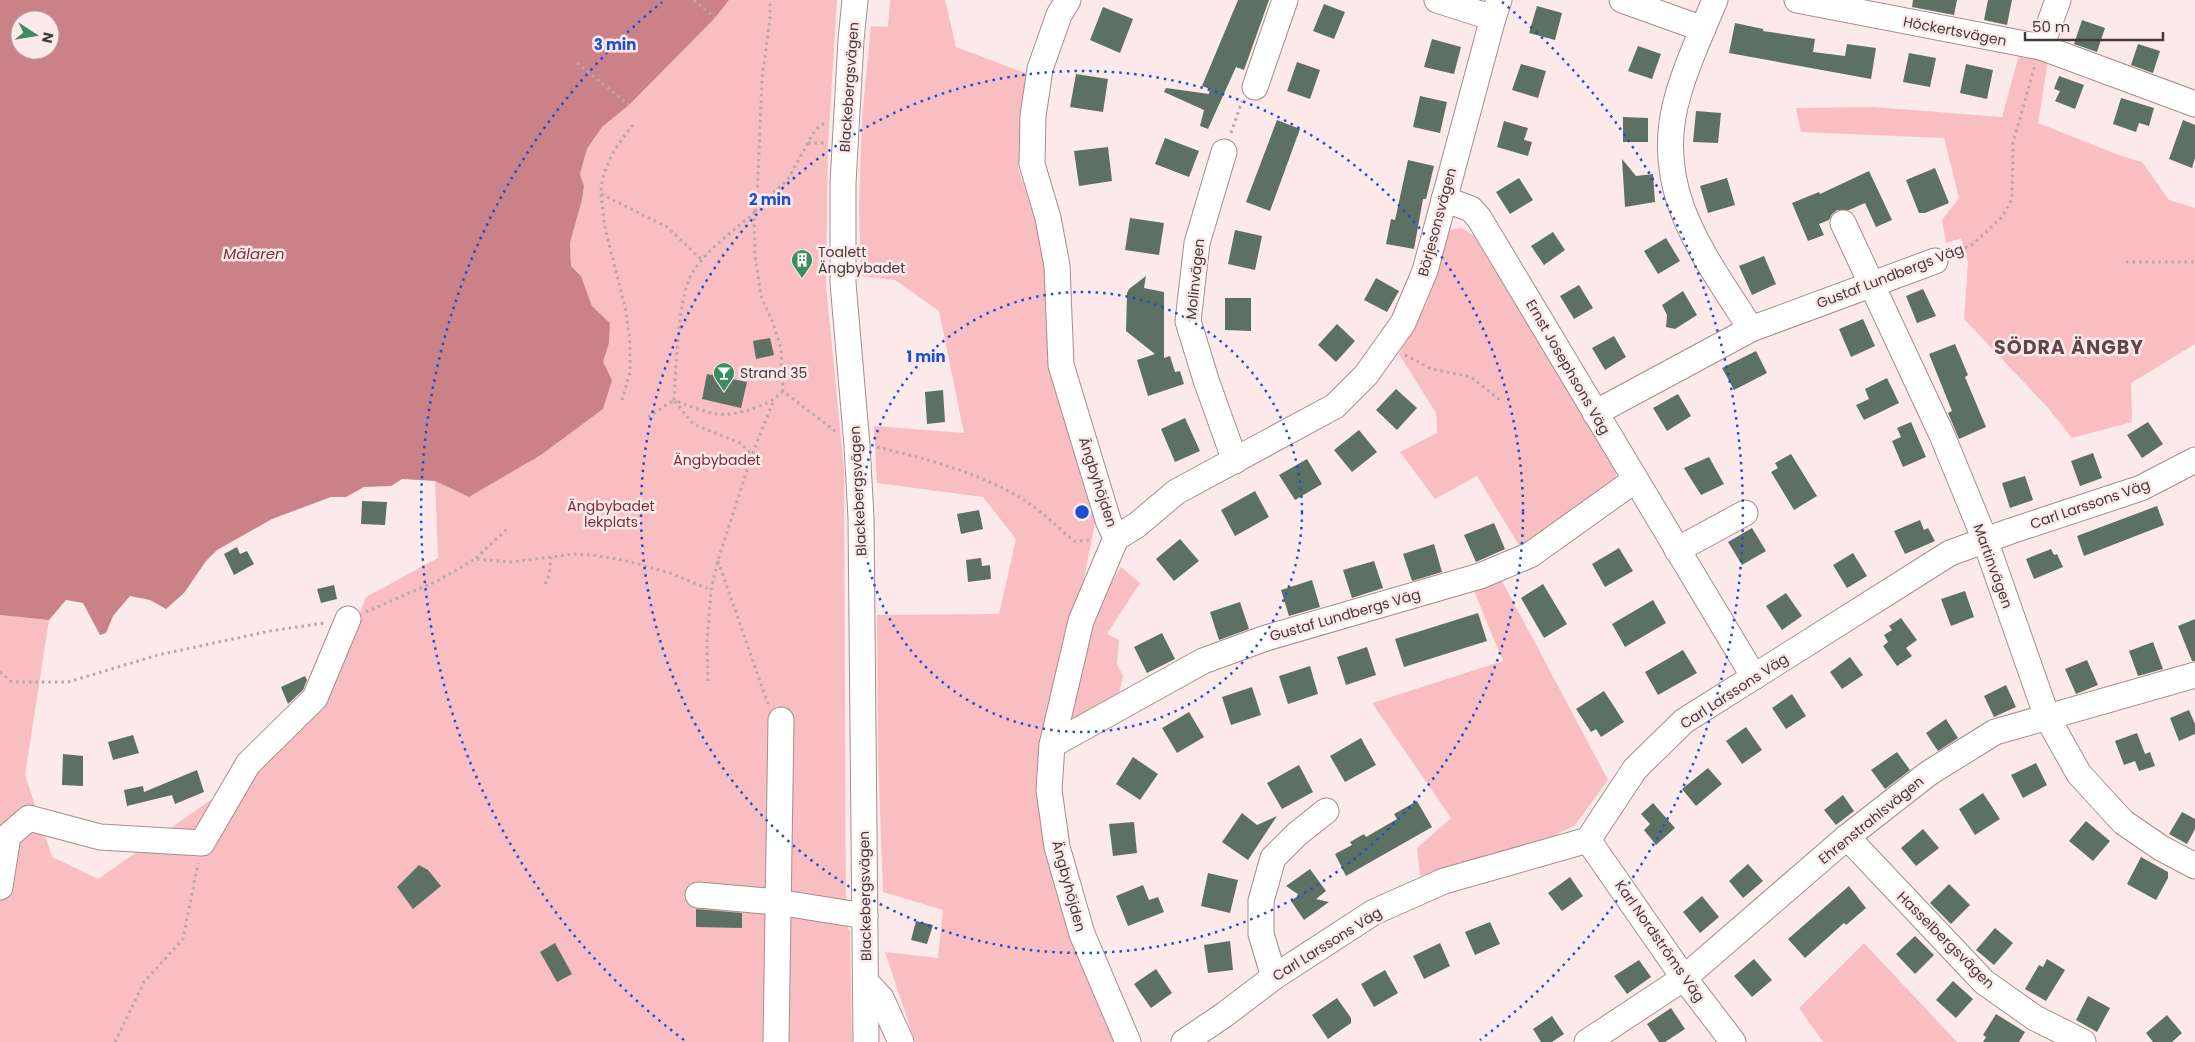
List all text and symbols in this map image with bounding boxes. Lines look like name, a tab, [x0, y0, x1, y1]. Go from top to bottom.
north arrow	[10, 10, 60, 60]
scale bar	[2025, 10, 2162, 42]
street label: Höckertsvägen	[1902, 11, 2008, 51]
text: 50 m	[2032, 16, 2070, 37]
street label: Blackebergsvägen	[834, 21, 864, 153]
text: N	[37, 30, 59, 45]
text: 3 min	[594, 34, 636, 55]
street label: Börjesonsvägen	[1413, 165, 1461, 279]
text: 2 min	[749, 189, 791, 210]
street label: Molinvägen	[1181, 238, 1209, 320]
street label: Gustaf Lundbergs Väg	[1814, 239, 1966, 313]
place label: Toalett Ängbybadet	[818, 242, 905, 278]
water label: Mälaren	[223, 243, 285, 264]
building icon: Toalett Ängbybadet	[790, 248, 814, 279]
street label: Ernst Josephsons Väg	[1521, 296, 1615, 438]
district label: SÖDRA ÄNGBY	[1994, 334, 2144, 361]
text: 1 min	[906, 346, 946, 367]
bar icon: Strand 35	[712, 361, 736, 392]
place label: Strand 35	[740, 363, 807, 383]
street label: Blackebergsvägen	[845, 425, 871, 557]
street label: Ängbyhöjden	[1074, 434, 1122, 530]
park label: Ängbybadet	[673, 450, 761, 470]
street label: Carl Larssons Väg	[2027, 474, 2153, 534]
park label: Ängbybadet lekplats	[567, 496, 655, 532]
centre of rings	[1073, 503, 1091, 521]
street label: Martinvägen	[1968, 521, 2018, 611]
street label: Gustaf Lundbergs Väg	[1267, 584, 1423, 646]
street label: Carl Larssons Väg	[1676, 648, 1792, 734]
street label: Ehrenstrahlsvägen	[1814, 771, 1928, 869]
street label: Blackebergsvägen	[854, 831, 876, 961]
street label: Ängbyhöjden	[1047, 838, 1091, 934]
street label: Karl Nordströms Väg	[1610, 876, 1710, 1006]
street label: Hasselbergsvägen	[1893, 887, 1999, 993]
street label: Carl Larssons Väg	[1269, 902, 1385, 986]

